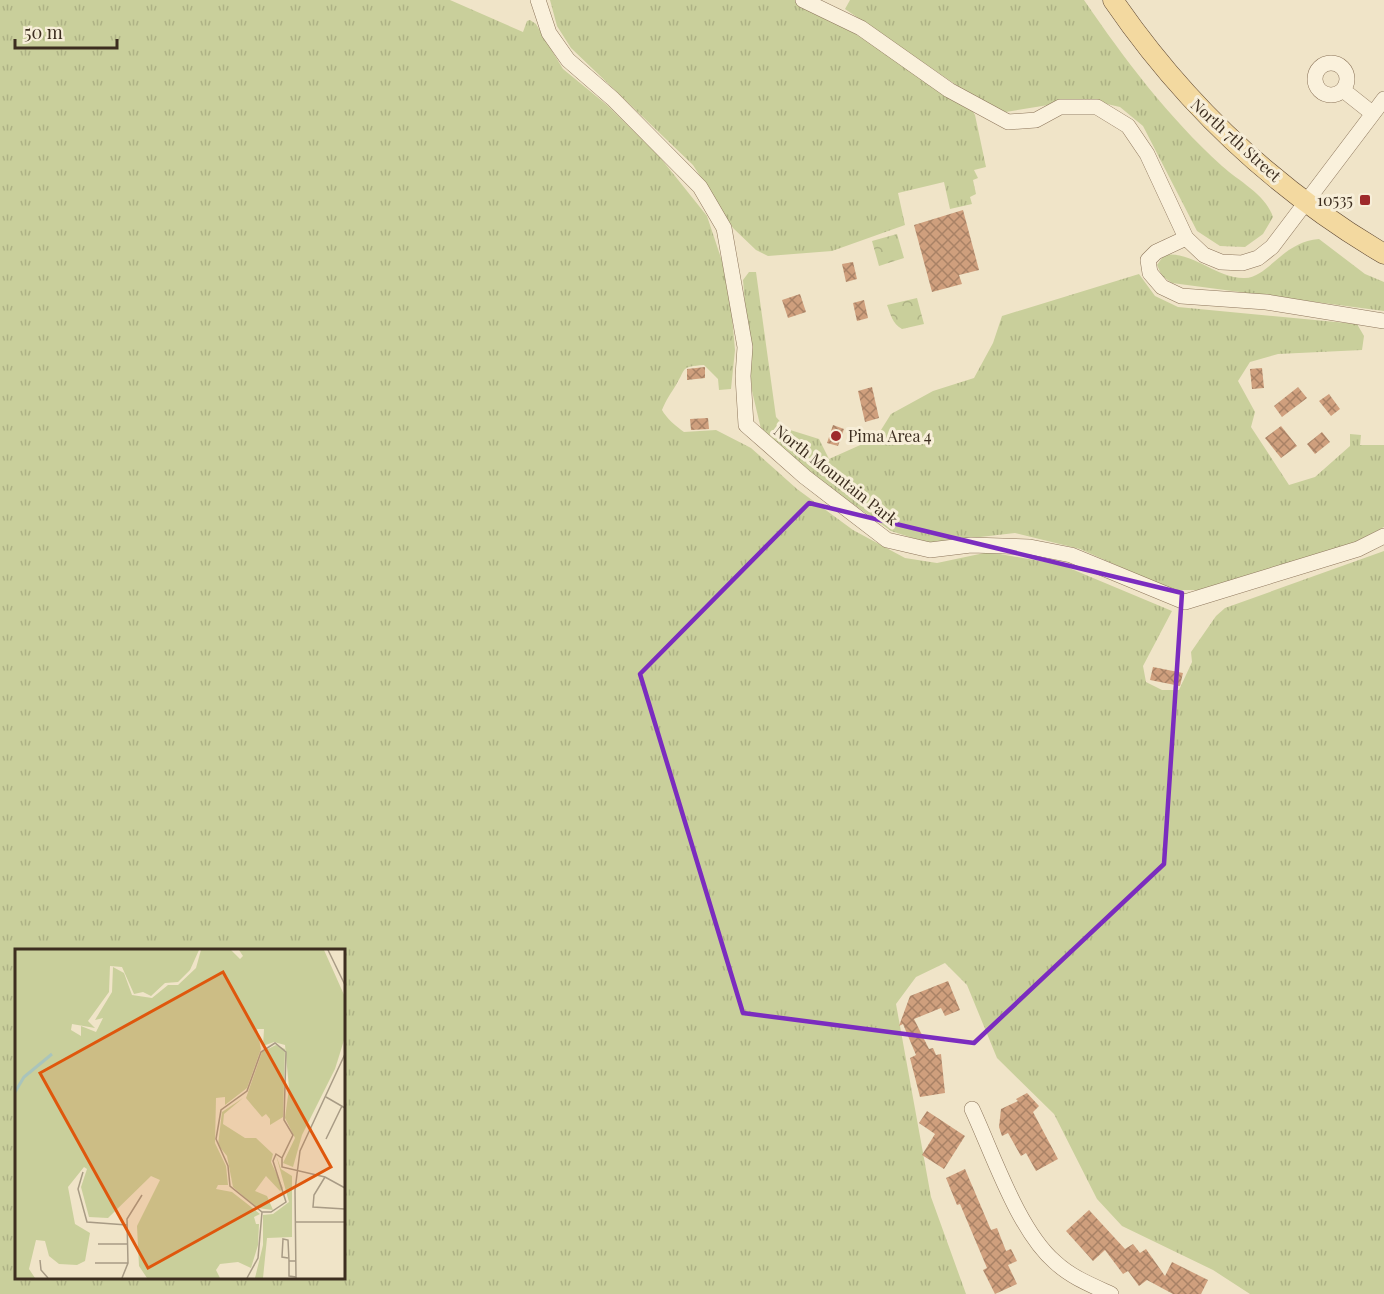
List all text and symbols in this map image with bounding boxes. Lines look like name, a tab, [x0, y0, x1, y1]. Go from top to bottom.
scale bar	[15, 12, 117, 50]
text: 50 m	[24, 20, 63, 44]
street label: North 7th Street	[1187, 94, 1286, 186]
place label: 10535	[1317, 189, 1353, 210]
marker: 10535	[1358, 193, 1372, 207]
street label: North Mountain Park	[770, 420, 903, 530]
place label: Pima Area 4	[848, 425, 932, 446]
marker: Pima Area 4	[829, 429, 843, 443]
inset map	[15, 949, 345, 1279]

